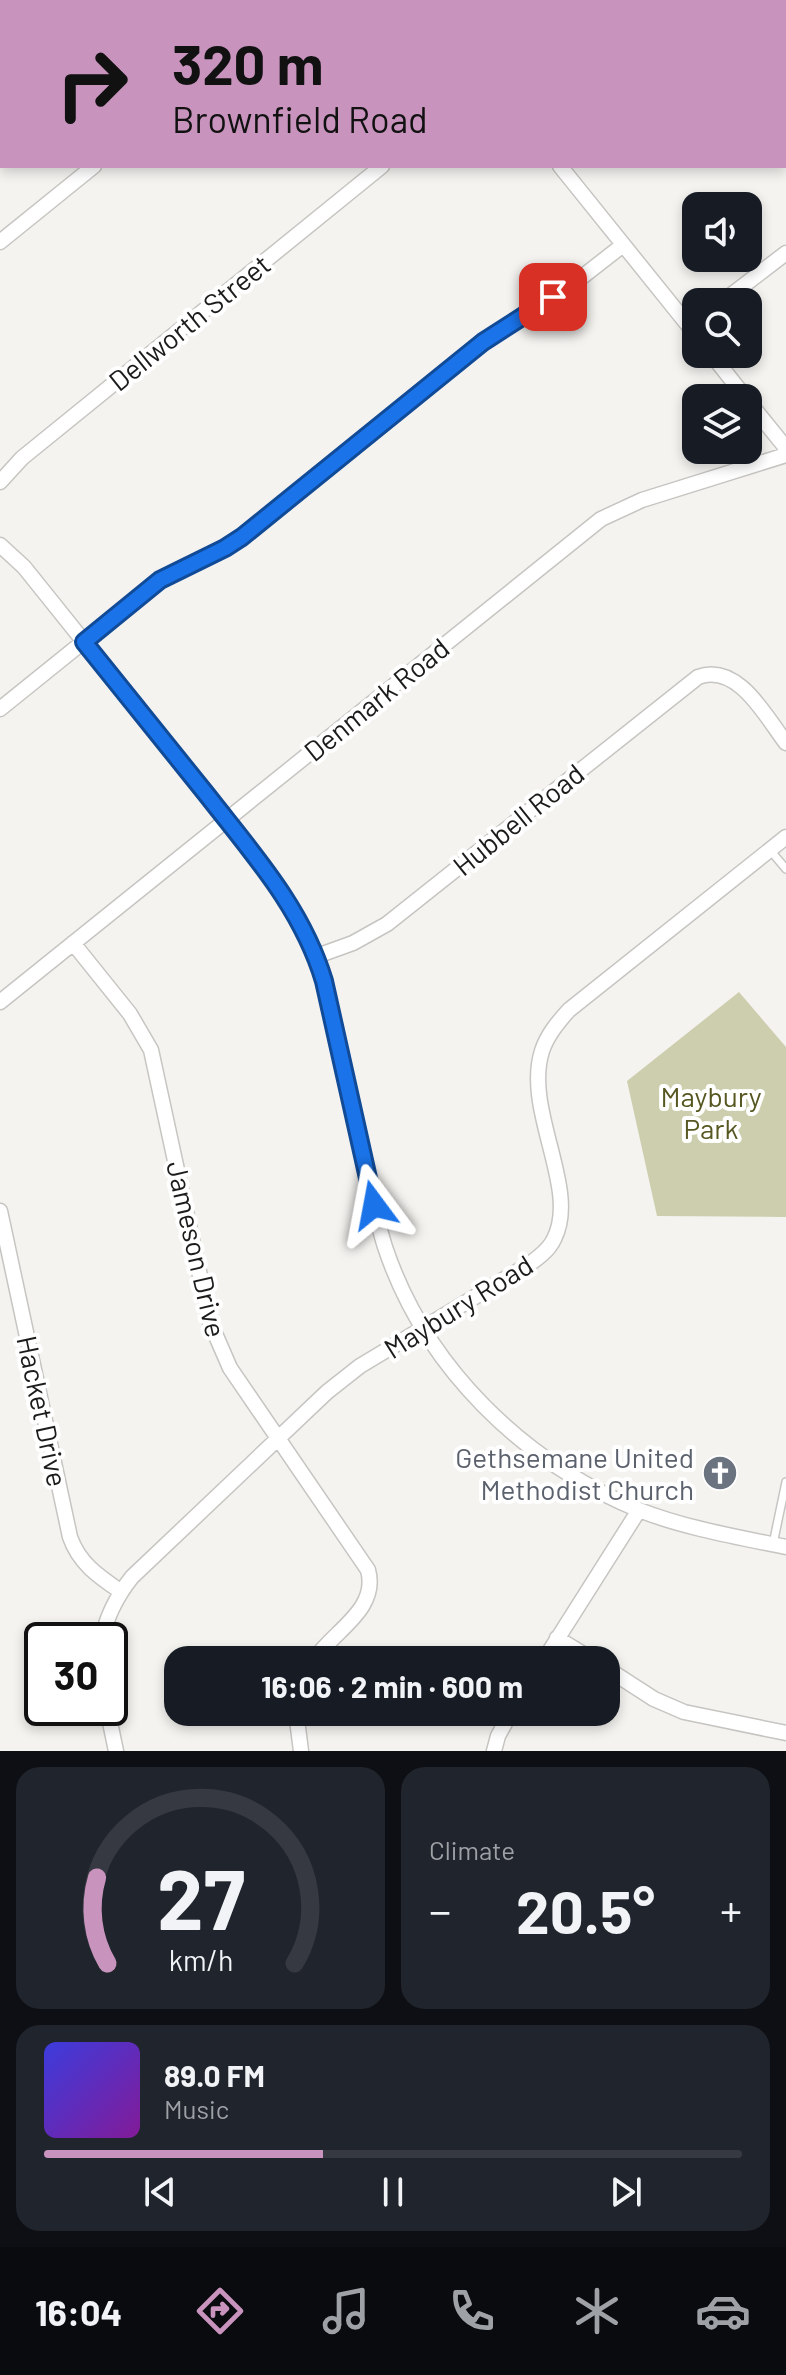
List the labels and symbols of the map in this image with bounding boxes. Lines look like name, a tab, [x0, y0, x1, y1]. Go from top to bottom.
street label: Dellworth Street	[101, 246, 277, 398]
pin	[519, 263, 587, 331]
street label: Denmark Road	[297, 630, 455, 768]
street label: Hubbell Road	[446, 756, 590, 882]
park label: Maybury Park	[660, 1079, 762, 1145]
street label: Jameson Drive	[160, 1158, 234, 1340]
position arrow	[332, 1163, 416, 1247]
street label: Maybury Road	[377, 1247, 539, 1365]
street label: Hacket Drive	[10, 1332, 76, 1490]
place label: Gethsemane United Methodist Church	[455, 1440, 694, 1506]
church icon: Gethsemane United Methodist Church	[701, 1454, 739, 1492]
speed limit sign: 30	[24, 1622, 128, 1726]

